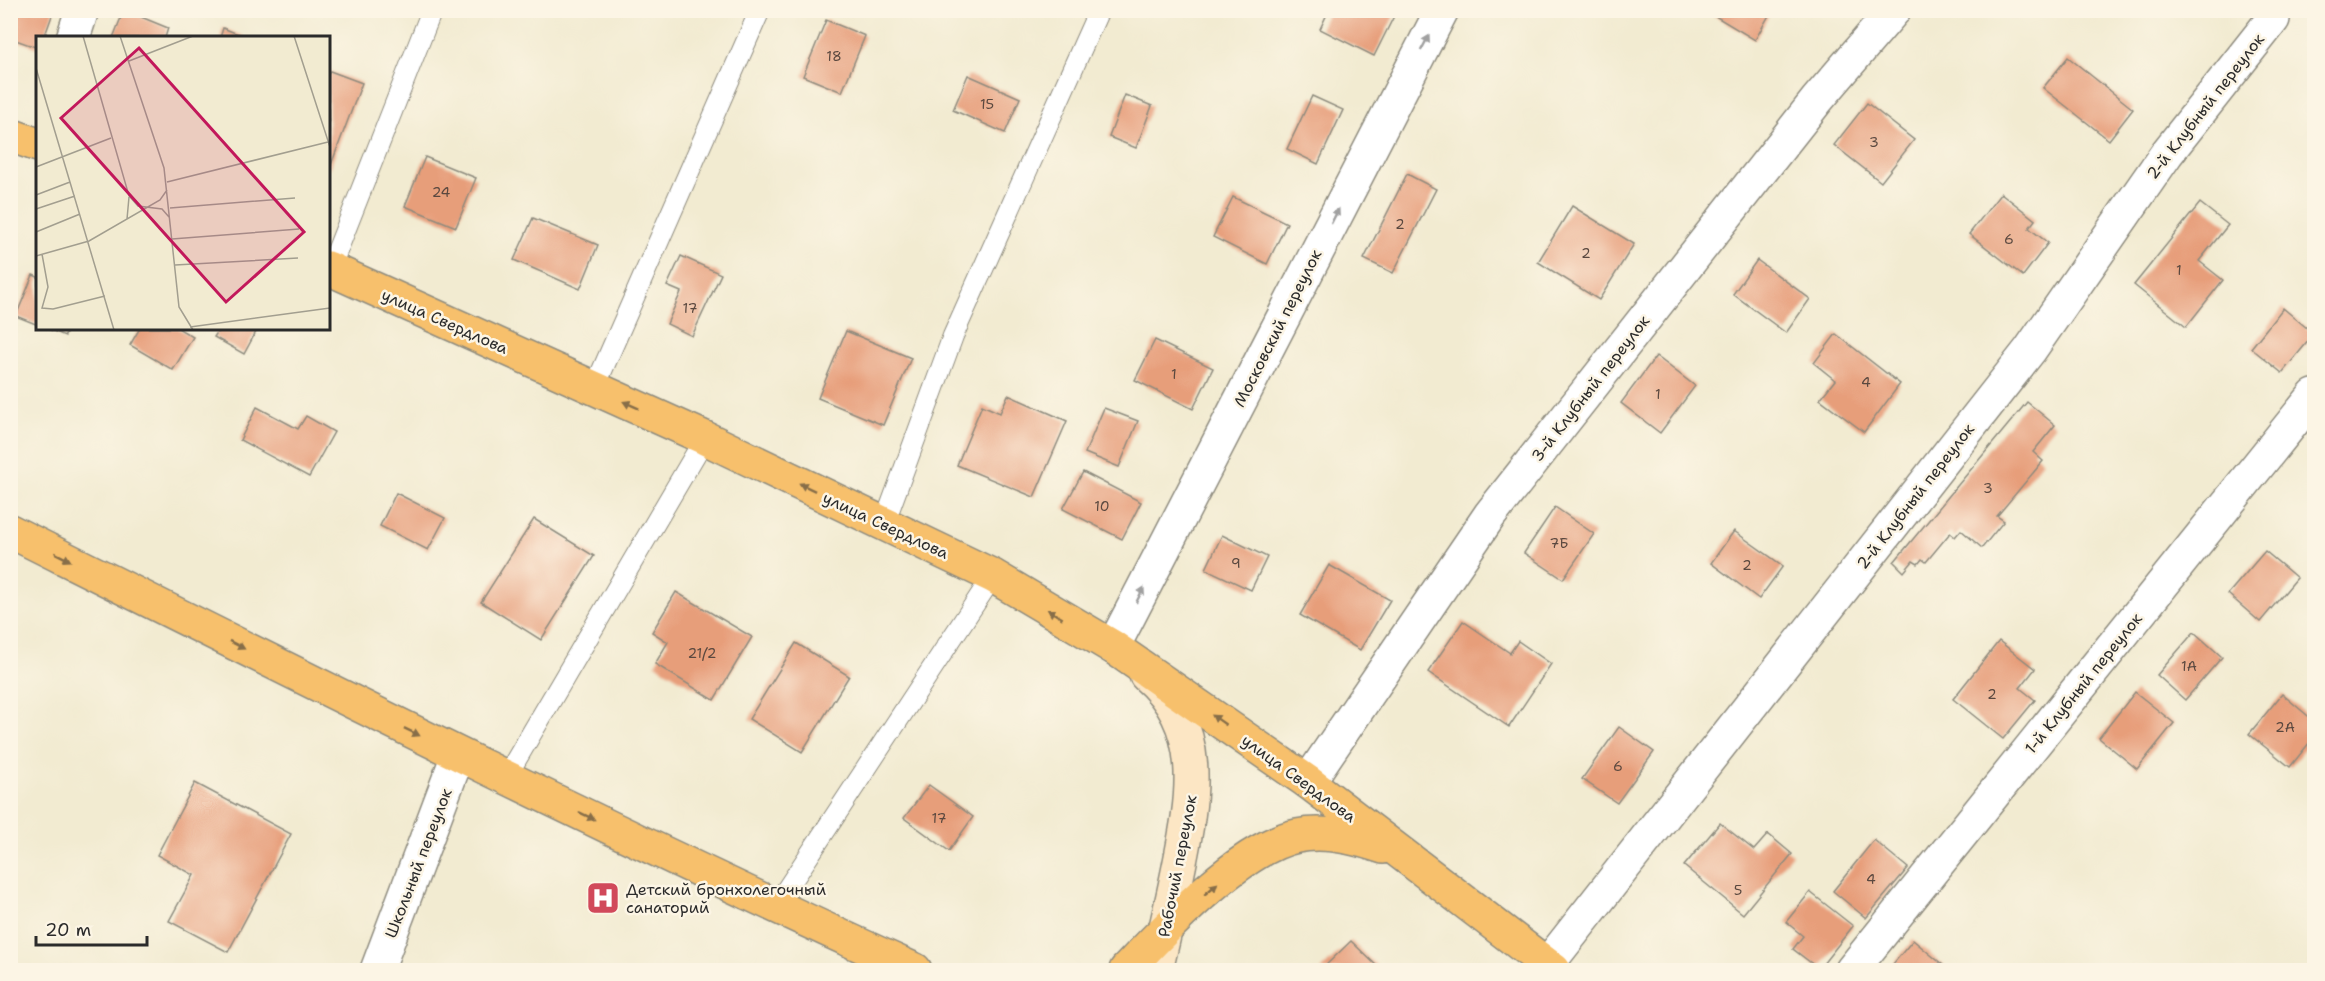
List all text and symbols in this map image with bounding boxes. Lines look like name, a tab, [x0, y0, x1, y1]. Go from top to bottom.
street label: 2-й Клубный переулок	[2142, 29, 2269, 183]
one-way arrow	[1420, 34, 1430, 51]
inset map	[36, 36, 330, 330]
house number: 18	[826, 47, 842, 65]
house number: 15	[980, 95, 994, 113]
house number: 3	[1869, 133, 1879, 151]
house number: 24	[432, 183, 451, 201]
one-way arrow	[1330, 208, 1340, 225]
house number: 2	[1395, 215, 1405, 233]
house number: 6	[2004, 230, 2014, 248]
house number: 2	[1581, 244, 1591, 262]
street label: Московский переулок	[1229, 246, 1326, 410]
house number: 1	[2176, 261, 2182, 279]
street label: улица Свердлова	[378, 284, 512, 359]
house number: 17	[683, 299, 697, 317]
street label: 3-й Клубный переулок	[1527, 310, 1654, 466]
house number: 1	[1171, 365, 1177, 383]
house number: 4	[1861, 373, 1871, 391]
house number: 1	[1655, 385, 1661, 403]
one-way arrow	[621, 400, 639, 410]
street label: 2-й Клубный переулок	[1852, 419, 1979, 573]
house number: 3	[1983, 479, 1993, 497]
one-way arrow	[799, 483, 816, 492]
street label: улица Свердлова	[819, 487, 952, 564]
house number: 10	[1094, 497, 1110, 515]
house number: 7Б	[1549, 534, 1569, 552]
one-way arrow	[54, 553, 71, 562]
house number: 9	[1231, 554, 1241, 572]
house number: 2	[1742, 556, 1752, 574]
one-way arrow	[1135, 586, 1144, 603]
street label: 1-й Клубный переулок	[2020, 608, 2147, 758]
one-way arrow	[1047, 609, 1064, 619]
one-way arrow	[229, 640, 246, 649]
house number: 21/2	[687, 644, 717, 662]
house number: 1А	[2181, 657, 2197, 675]
house number: 2	[1987, 685, 1997, 703]
one-way arrow	[1211, 714, 1227, 726]
house number: 2А	[2275, 718, 2295, 736]
one-way arrow	[403, 727, 420, 737]
street label: улица Свердлова	[1237, 730, 1360, 827]
house number: 6	[1613, 757, 1623, 775]
street label: Школьный переулок	[380, 785, 457, 941]
street label: Рабочий переулок	[1153, 793, 1202, 939]
house number: 17	[932, 809, 946, 827]
one-way arrow	[579, 812, 596, 821]
house number: 4	[1866, 870, 1876, 888]
place label: Детский бронхолегочный санаторий	[626, 879, 826, 918]
hospital icon: Детский бронхолегочный санаторий	[585, 880, 621, 916]
house number: 5	[1734, 881, 1742, 899]
one-way arrow	[1203, 882, 1219, 895]
scale bar	[36, 909, 147, 947]
text: 20 m	[45, 918, 91, 942]

